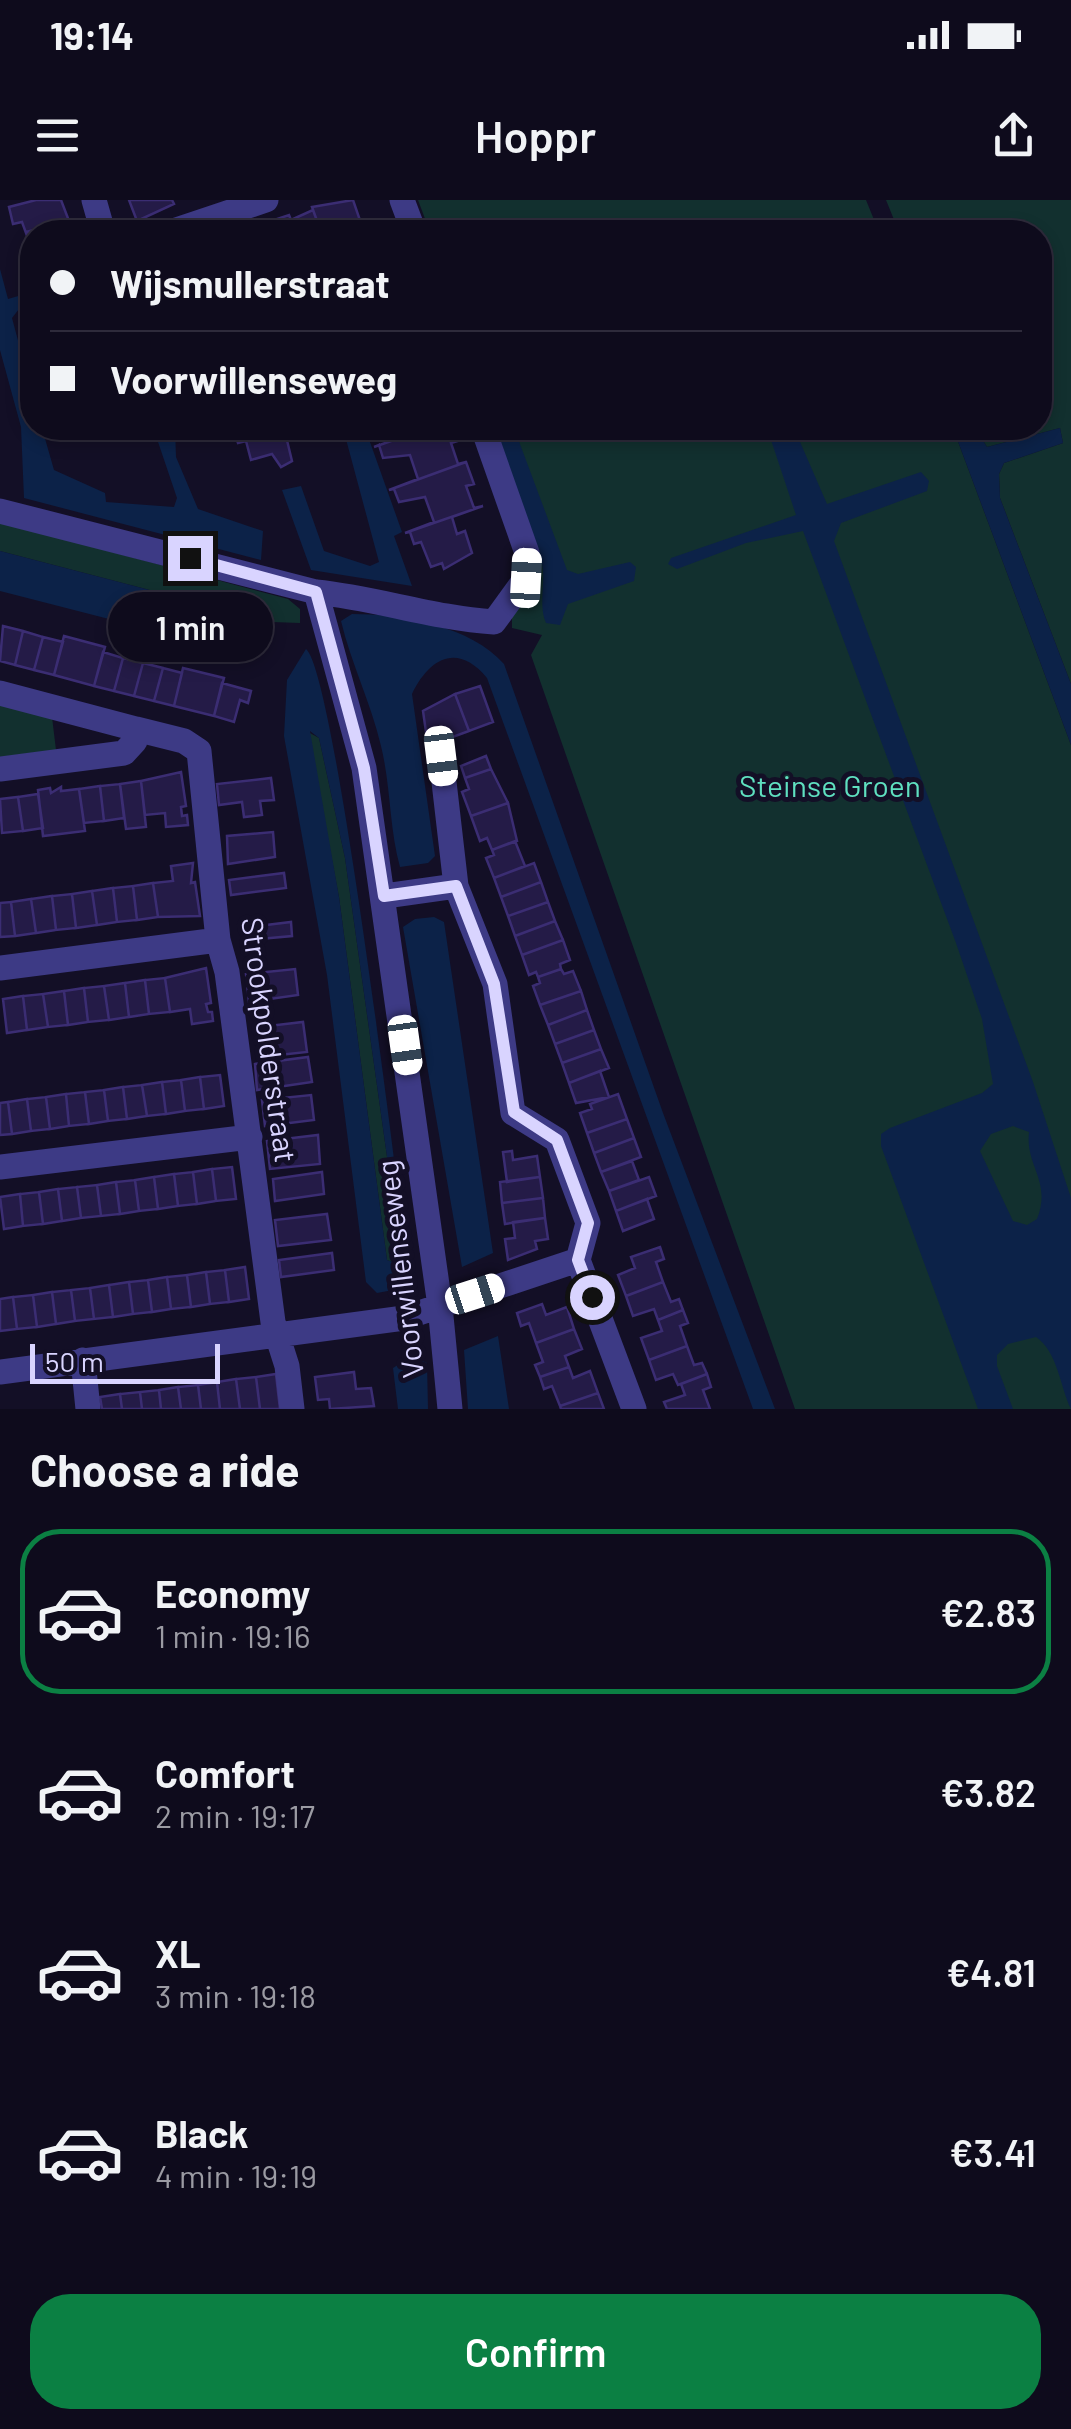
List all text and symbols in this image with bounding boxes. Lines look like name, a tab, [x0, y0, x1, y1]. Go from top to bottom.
text: 19:14	[50, 12, 134, 58]
icon: menu	[30, 108, 85, 163]
text: Hoppr	[475, 108, 596, 162]
icon: share	[986, 108, 1041, 163]
text: Wijsmullerstraat	[110, 260, 390, 306]
text: Voorwillenseweg	[110, 356, 397, 402]
route end	[168, 536, 213, 581]
car	[509, 547, 543, 609]
callout: 1 min	[108, 593, 272, 663]
text: 1 min	[156, 608, 225, 646]
car	[422, 724, 460, 788]
park label: Steinse Groen	[739, 767, 921, 803]
street label: Strookpolderstraat	[235, 915, 305, 1165]
car	[386, 1013, 424, 1077]
street label: Voorwillenseweg	[368, 1158, 430, 1380]
car	[442, 1270, 508, 1318]
route start	[570, 1275, 615, 1320]
scale bar	[30, 1339, 220, 1384]
text: 50 m	[45, 1344, 104, 1378]
text: Choose a ride	[30, 1442, 300, 1496]
icon: car	[35, 1567, 125, 1657]
text: Economy	[155, 1570, 310, 1616]
text: €2.83	[940, 1589, 1036, 1635]
text: 1 min · 19:16	[155, 1616, 310, 1654]
icon: car	[35, 1747, 125, 1837]
text: Comfort	[155, 1750, 295, 1796]
text: €3.82	[940, 1769, 1036, 1815]
text: 2 min · 19:17	[155, 1796, 315, 1834]
icon: car	[35, 1927, 125, 2017]
text: XL	[155, 1930, 201, 1976]
text: €4.81	[946, 1949, 1036, 1995]
text: 3 min · 19:18	[155, 1976, 316, 2014]
icon: car	[35, 2107, 125, 2197]
text: Black	[155, 2110, 249, 2156]
text: €3.41	[949, 2129, 1036, 2175]
text: 4 min · 19:19	[155, 2156, 317, 2194]
button: Confirm	[30, 2294, 1041, 2409]

